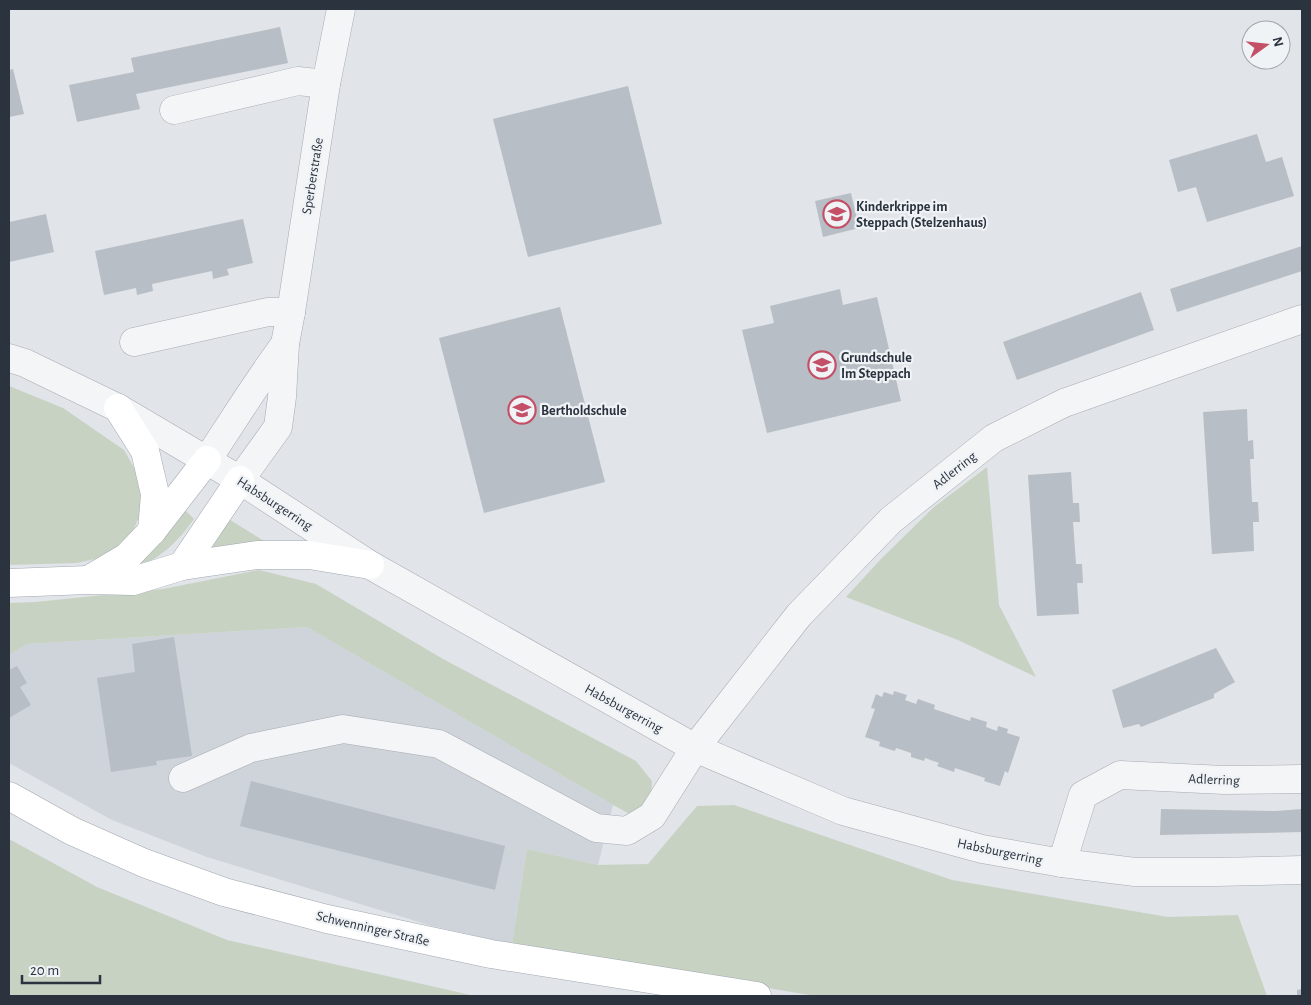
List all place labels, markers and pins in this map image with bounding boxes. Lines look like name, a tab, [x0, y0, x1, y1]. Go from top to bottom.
school or university icon: Kinderkrippe im Steppach (Stelzenhaus)	[822, 199, 852, 229]
place label: Kinderkrippe im Steppach (Stelzenhaus)	[856, 200, 987, 230]
school or university icon: Grundschule Im Steppach	[807, 350, 837, 380]
place label: Grundschule Im Steppach	[841, 351, 912, 381]
school or university icon: Bertholdschule	[507, 395, 537, 425]
place label: Bertholdschule	[541, 404, 627, 418]

